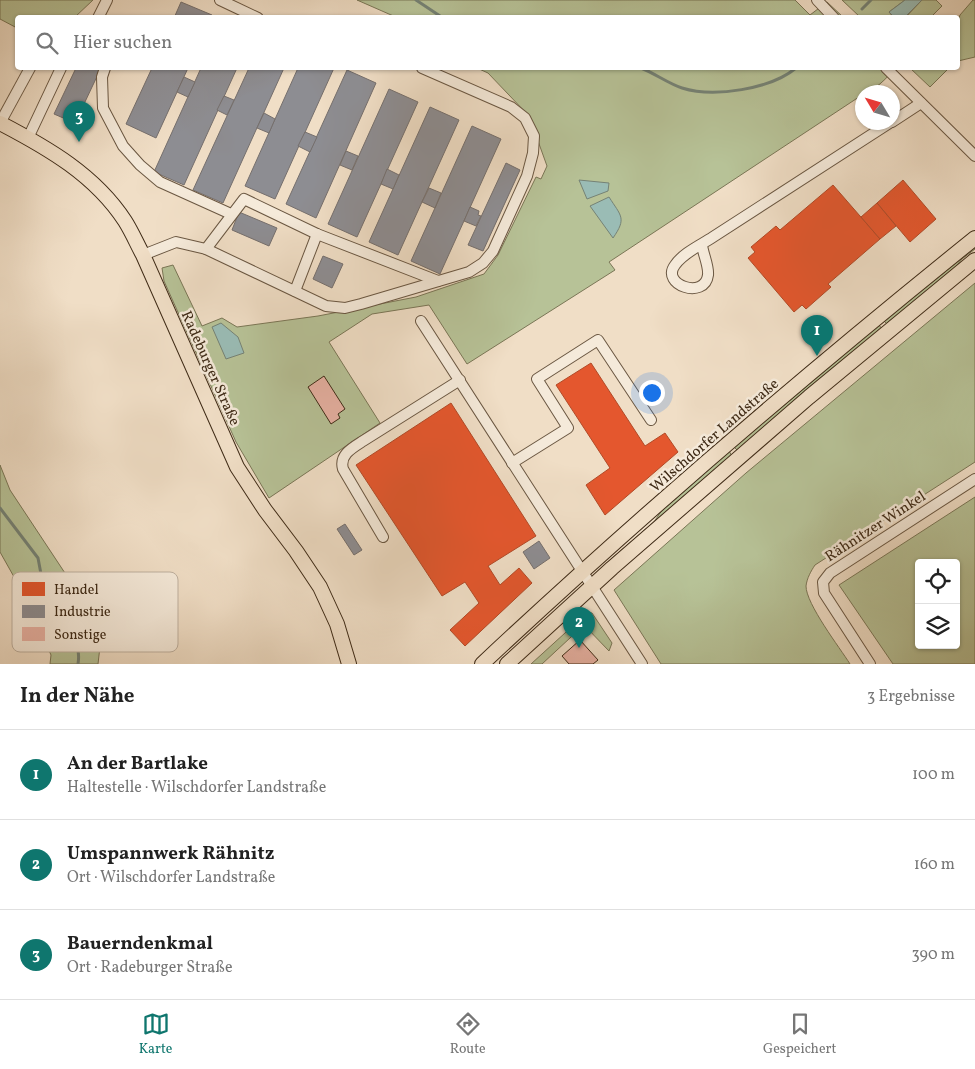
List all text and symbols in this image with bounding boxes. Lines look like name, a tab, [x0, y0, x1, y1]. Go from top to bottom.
search box	[15, 15, 960, 70]
icon: search	[33, 29, 61, 57]
text: Hier suchen	[73, 30, 172, 56]
north arrow	[855, 85, 900, 130]
pin: 3	[63, 101, 95, 142]
street label: Radeburger Straße	[175, 308, 244, 429]
pin: 1	[801, 315, 833, 356]
street label: Wilschdorfer Landstraße	[646, 374, 784, 498]
your location	[639, 380, 665, 406]
street label: Rähnitzer Winkel	[821, 487, 930, 568]
map controls	[915, 559, 960, 649]
button: locate	[915, 559, 960, 604]
legend	[12, 572, 178, 652]
text: Handel	[54, 581, 99, 600]
text: Industrie	[54, 603, 111, 622]
button: layers	[915, 604, 960, 649]
pin: 2	[563, 607, 595, 648]
text: Sonstige	[54, 626, 107, 645]
text: In der Nähe	[20, 682, 135, 711]
text: 3 Ergebnisse	[867, 686, 955, 708]
text: An der Bartlake	[67, 751, 208, 777]
text: 1	[33, 764, 39, 786]
text: 100 m	[912, 764, 955, 786]
text: Haltestelle · Wilschdorfer Landstraße	[67, 777, 326, 799]
text: Umspannwerk Rähnitz	[67, 841, 274, 867]
text: 2	[32, 854, 40, 876]
text: 160 m	[914, 854, 955, 876]
text: Ort · Wilschdorfer Landstraße	[67, 867, 275, 889]
text: Bauerndenkmal	[67, 931, 213, 957]
text: 3	[32, 944, 40, 966]
text: 390 m	[912, 944, 955, 966]
text: Ort · Radeburger Straße	[67, 957, 233, 979]
tab: Karte	[139, 1010, 172, 1059]
tab: Route	[450, 1010, 486, 1059]
tab: Gespeichert	[763, 1010, 836, 1059]

